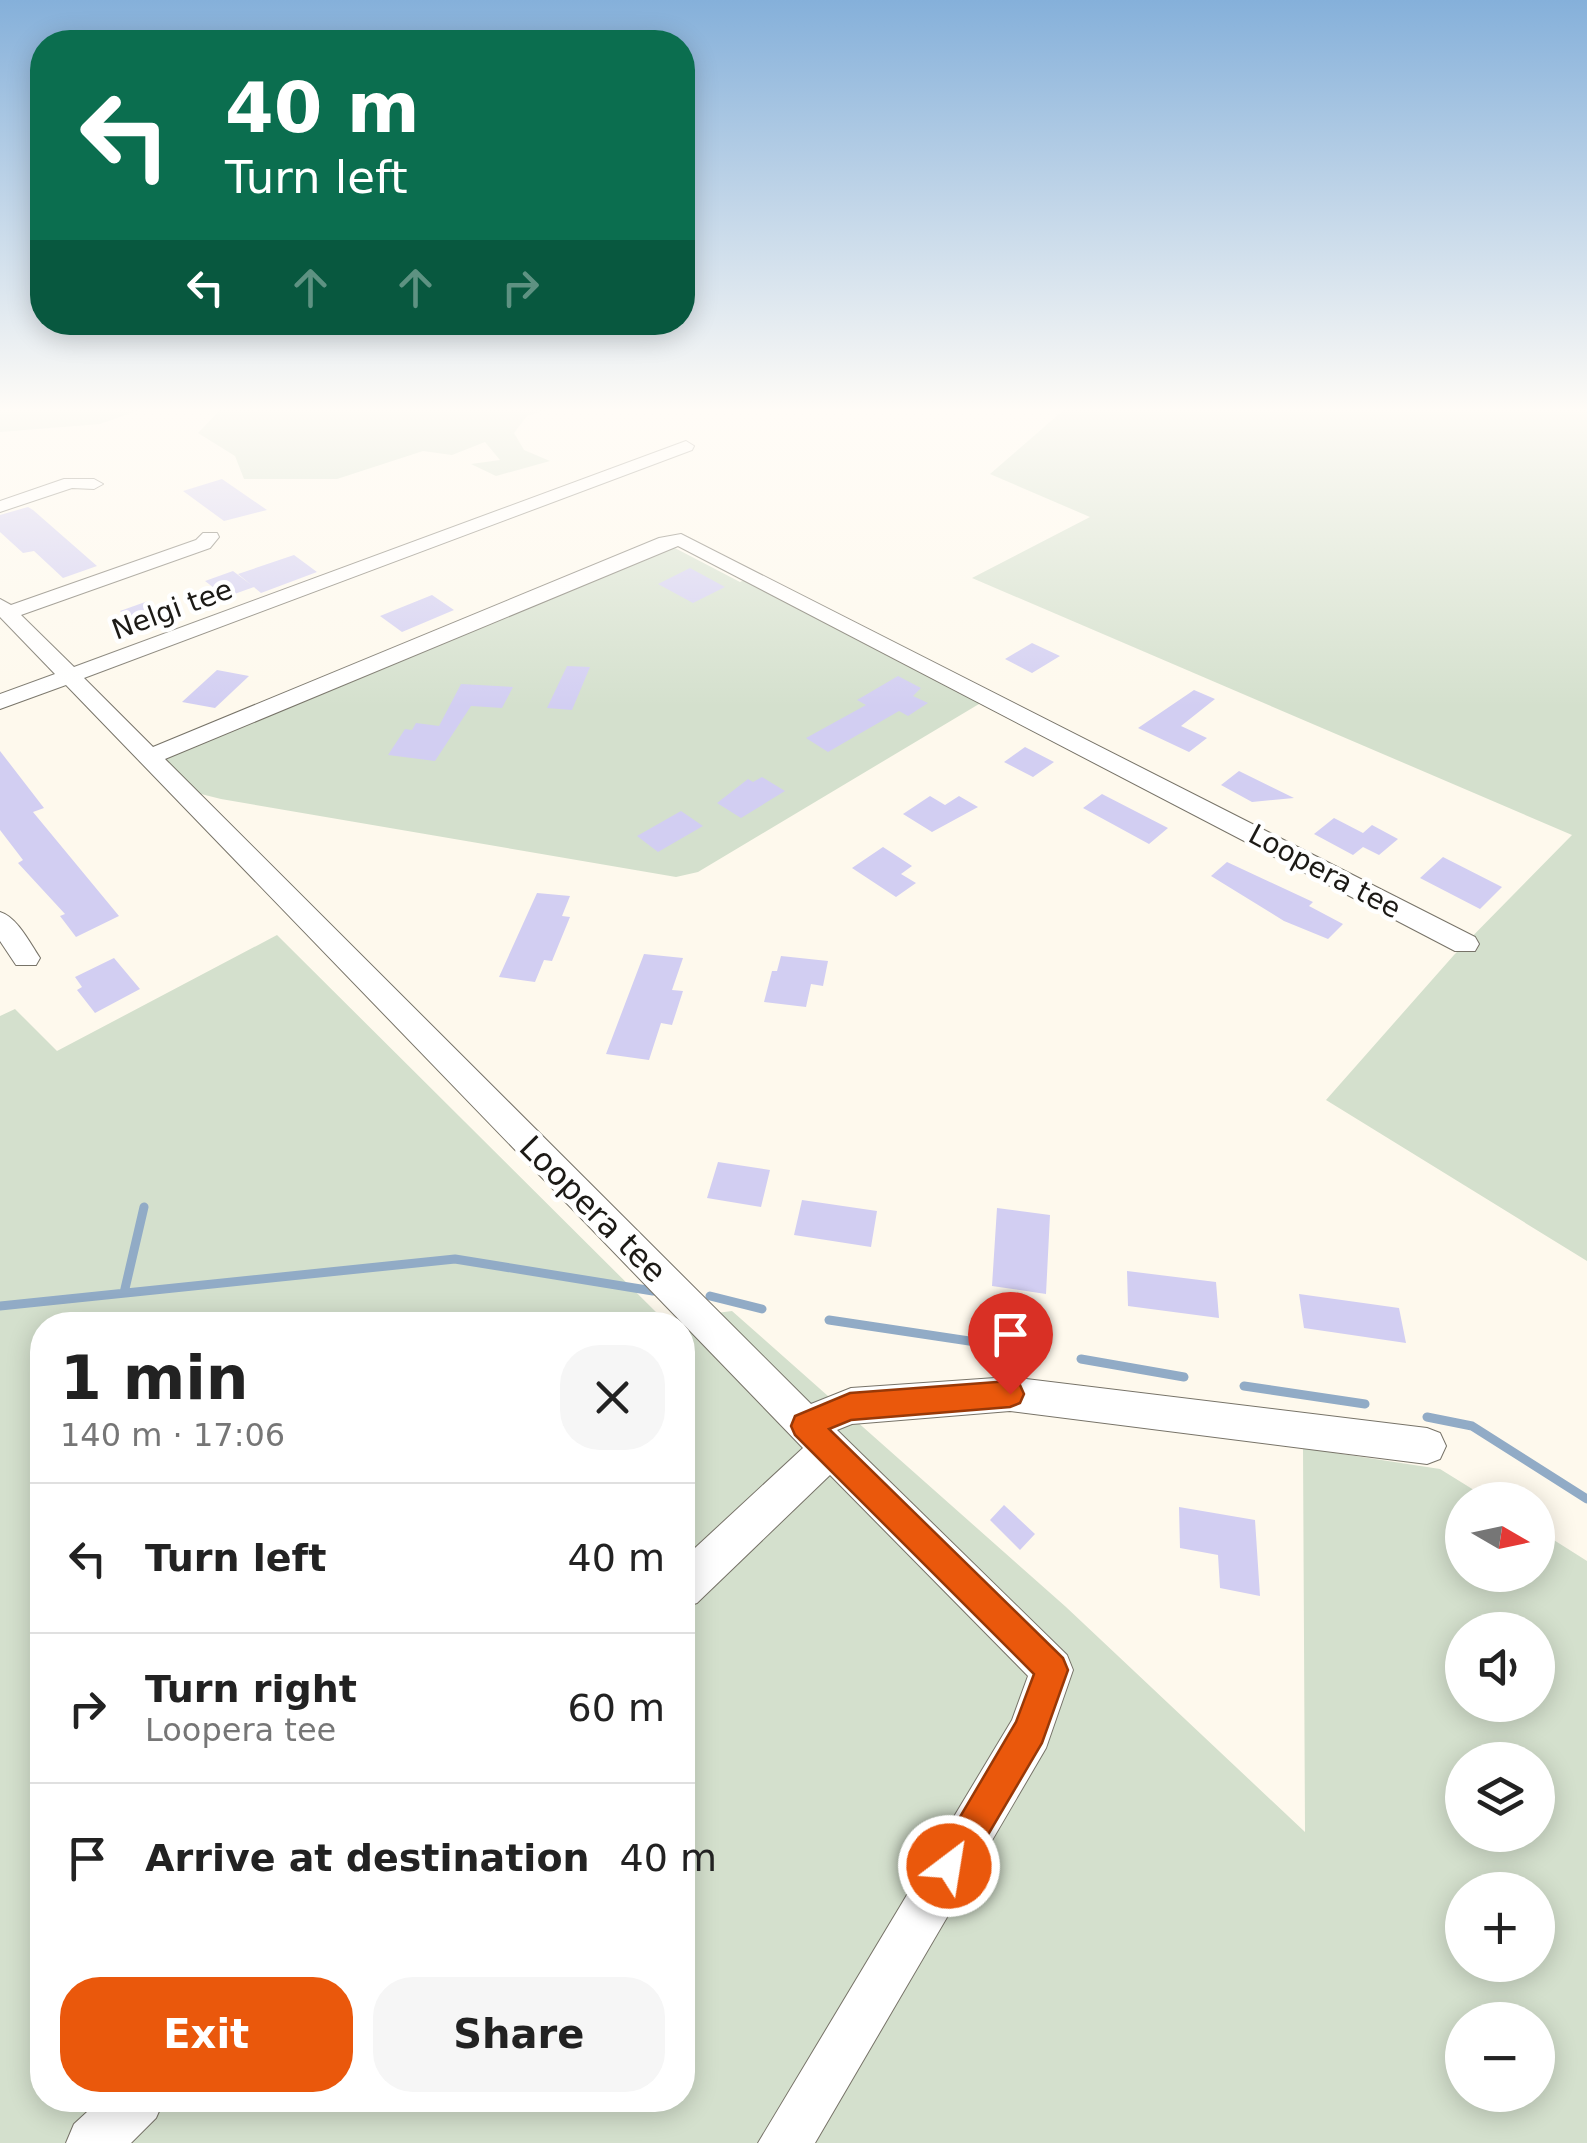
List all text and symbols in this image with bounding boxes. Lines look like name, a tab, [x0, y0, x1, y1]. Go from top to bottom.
text: 40 m	[225, 67, 420, 149]
icon: left	[60, 70, 190, 200]
text: Turn left	[225, 151, 408, 204]
icon: left	[178, 260, 233, 315]
icon: ahead	[283, 260, 338, 315]
icon: ahead	[388, 260, 443, 315]
icon: right	[493, 260, 548, 315]
street label: Nelgi tee	[107, 572, 237, 646]
street label: Loopera tee	[1243, 818, 1406, 925]
street label: Loopera tee	[512, 1128, 674, 1290]
pin	[968, 1292, 1053, 1395]
icon: arrive	[983, 1307, 1038, 1362]
text: 1 min	[60, 1343, 248, 1413]
button: close	[560, 1345, 665, 1450]
text: 140 m · 17:06	[60, 1416, 285, 1454]
north arrow	[1445, 1482, 1555, 1592]
map controls	[1445, 1482, 1555, 2112]
icon: left	[60, 1531, 115, 1586]
text: Turn left	[145, 1536, 326, 1580]
text: 40 m	[568, 1536, 665, 1580]
button: sound	[1445, 1612, 1555, 1722]
text: Turn right	[145, 1667, 357, 1711]
icon: right	[60, 1681, 115, 1736]
text: 60 m	[568, 1686, 665, 1730]
text: Loopera tee	[145, 1711, 336, 1749]
button: layers	[1445, 1742, 1555, 1852]
position arrow	[897, 1814, 1001, 1918]
icon: arrive	[60, 1831, 115, 1886]
text: Arrive at destination	[145, 1836, 590, 1880]
text: 40 m	[620, 1836, 717, 1880]
button: +	[1445, 1872, 1555, 1982]
button: Exit	[60, 1977, 353, 2092]
button: Share	[373, 1977, 665, 2092]
button: −	[1445, 2002, 1555, 2112]

